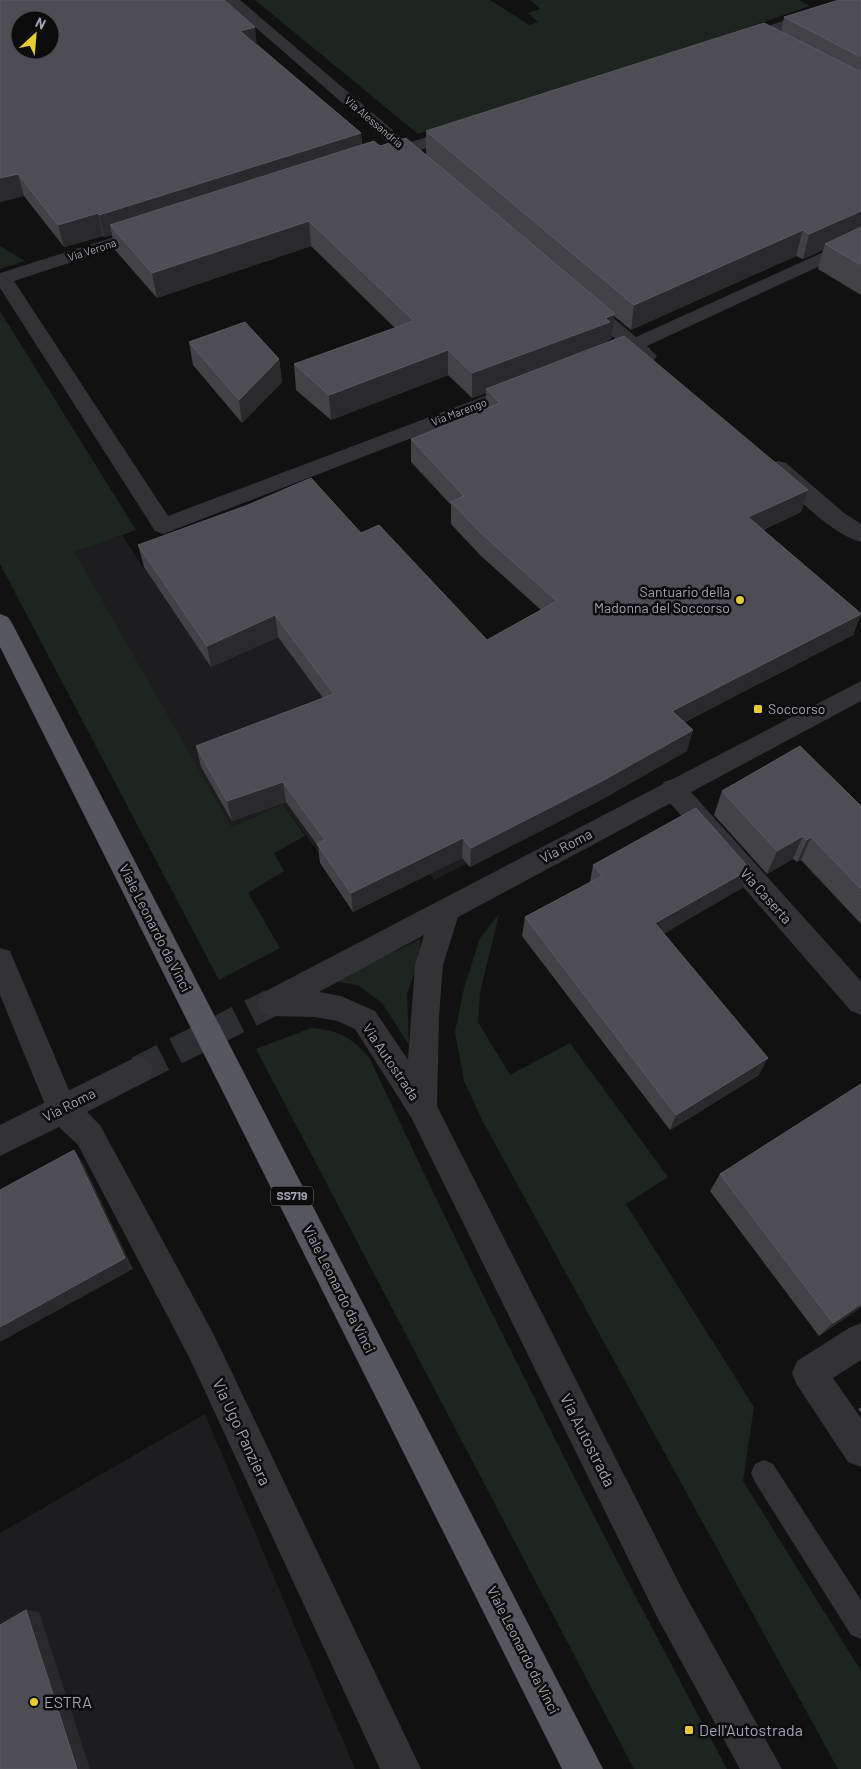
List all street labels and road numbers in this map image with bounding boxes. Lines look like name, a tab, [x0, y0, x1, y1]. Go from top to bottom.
street label: Via Alessandria	[342, 93, 406, 150]
street label: Via Verona	[66, 236, 118, 263]
street label: Via Marengo	[429, 395, 488, 428]
street label: Via Roma	[537, 825, 595, 866]
street label: Viale Leonardo da Vinci	[116, 861, 195, 994]
street label: Via Caserta	[737, 864, 796, 927]
street label: Via Autostrada	[359, 1020, 423, 1103]
street label: Via Roma	[40, 1084, 98, 1125]
road number: SS719	[271, 1186, 313, 1206]
street label: Viale Leonardo da Vinci	[300, 1222, 379, 1355]
street label: Via Ugo Panziera	[209, 1375, 276, 1488]
street label: Via Autostrada	[557, 1390, 620, 1489]
street label: Viale Leonardo da Vinci	[484, 1583, 563, 1716]

